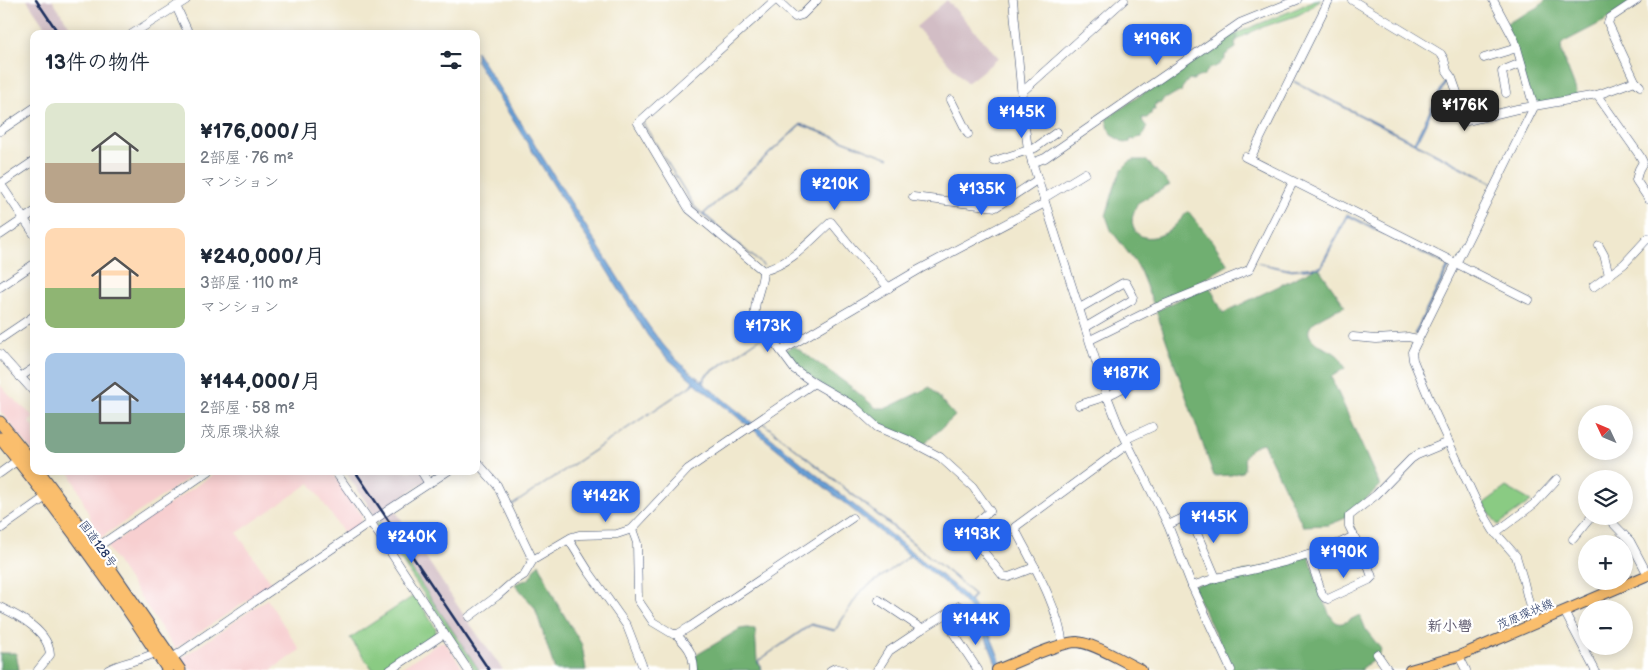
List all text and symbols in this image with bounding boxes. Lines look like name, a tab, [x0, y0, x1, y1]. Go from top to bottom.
pin: ¥196K	[1122, 23, 1192, 66]
text: ¥196K	[1134, 30, 1180, 49]
icon: filters	[437, 46, 465, 74]
text: 13件の物件	[45, 50, 150, 75]
pin: ¥176K	[1430, 90, 1500, 132]
pin: ¥145K	[987, 96, 1057, 139]
text: ¥176K	[1442, 96, 1488, 115]
text: ¥145K	[999, 103, 1045, 122]
text: ¥176,000/月	[200, 119, 321, 144]
icon: home	[85, 123, 145, 183]
text: 2部屋 · 76 m²	[200, 149, 294, 168]
pin: ¥210K	[800, 168, 870, 211]
text: マンション	[200, 173, 279, 192]
pin: ¥135K	[947, 174, 1017, 216]
text: ¥210K	[812, 175, 858, 194]
text: ¥135K	[959, 180, 1005, 199]
text: ¥240,000/月	[200, 244, 325, 269]
icon: home	[85, 248, 145, 308]
text: 3部屋 · 110 m²	[200, 274, 299, 293]
text: マンション	[200, 298, 279, 317]
pin: ¥173K	[733, 310, 803, 353]
text: ¥173K	[745, 317, 791, 336]
pin: ¥187K	[1091, 358, 1161, 400]
text: ¥187K	[1103, 364, 1149, 383]
text: ¥144,000/月	[200, 369, 321, 394]
icon: home	[85, 373, 145, 433]
text: 2部屋 · 58 m²	[200, 399, 295, 418]
north arrow	[1578, 405, 1632, 460]
map controls	[1578, 405, 1633, 655]
text: 茂原環状線	[200, 423, 280, 442]
button: layers	[1578, 470, 1633, 525]
pin: ¥142K	[571, 480, 641, 523]
text: ¥142K	[583, 487, 629, 506]
pin: ¥145K	[1179, 502, 1249, 544]
text: ¥145K	[1191, 508, 1237, 527]
street label: 国道128号	[75, 518, 120, 571]
pin: ¥193K	[942, 518, 1012, 561]
pin: ¥240K	[377, 522, 447, 564]
text: ¥193K	[954, 525, 1000, 544]
text: ¥240K	[387, 528, 437, 547]
button: +	[1578, 535, 1633, 590]
pin: ¥190K	[1309, 536, 1379, 579]
text: ¥190K	[1321, 543, 1367, 562]
street label: 茂原環状線	[1495, 596, 1556, 633]
button: −	[1578, 600, 1633, 655]
pin: ¥144K	[941, 604, 1011, 646]
text: ¥144K	[953, 610, 999, 629]
district label: 新小轡	[1427, 617, 1473, 636]

